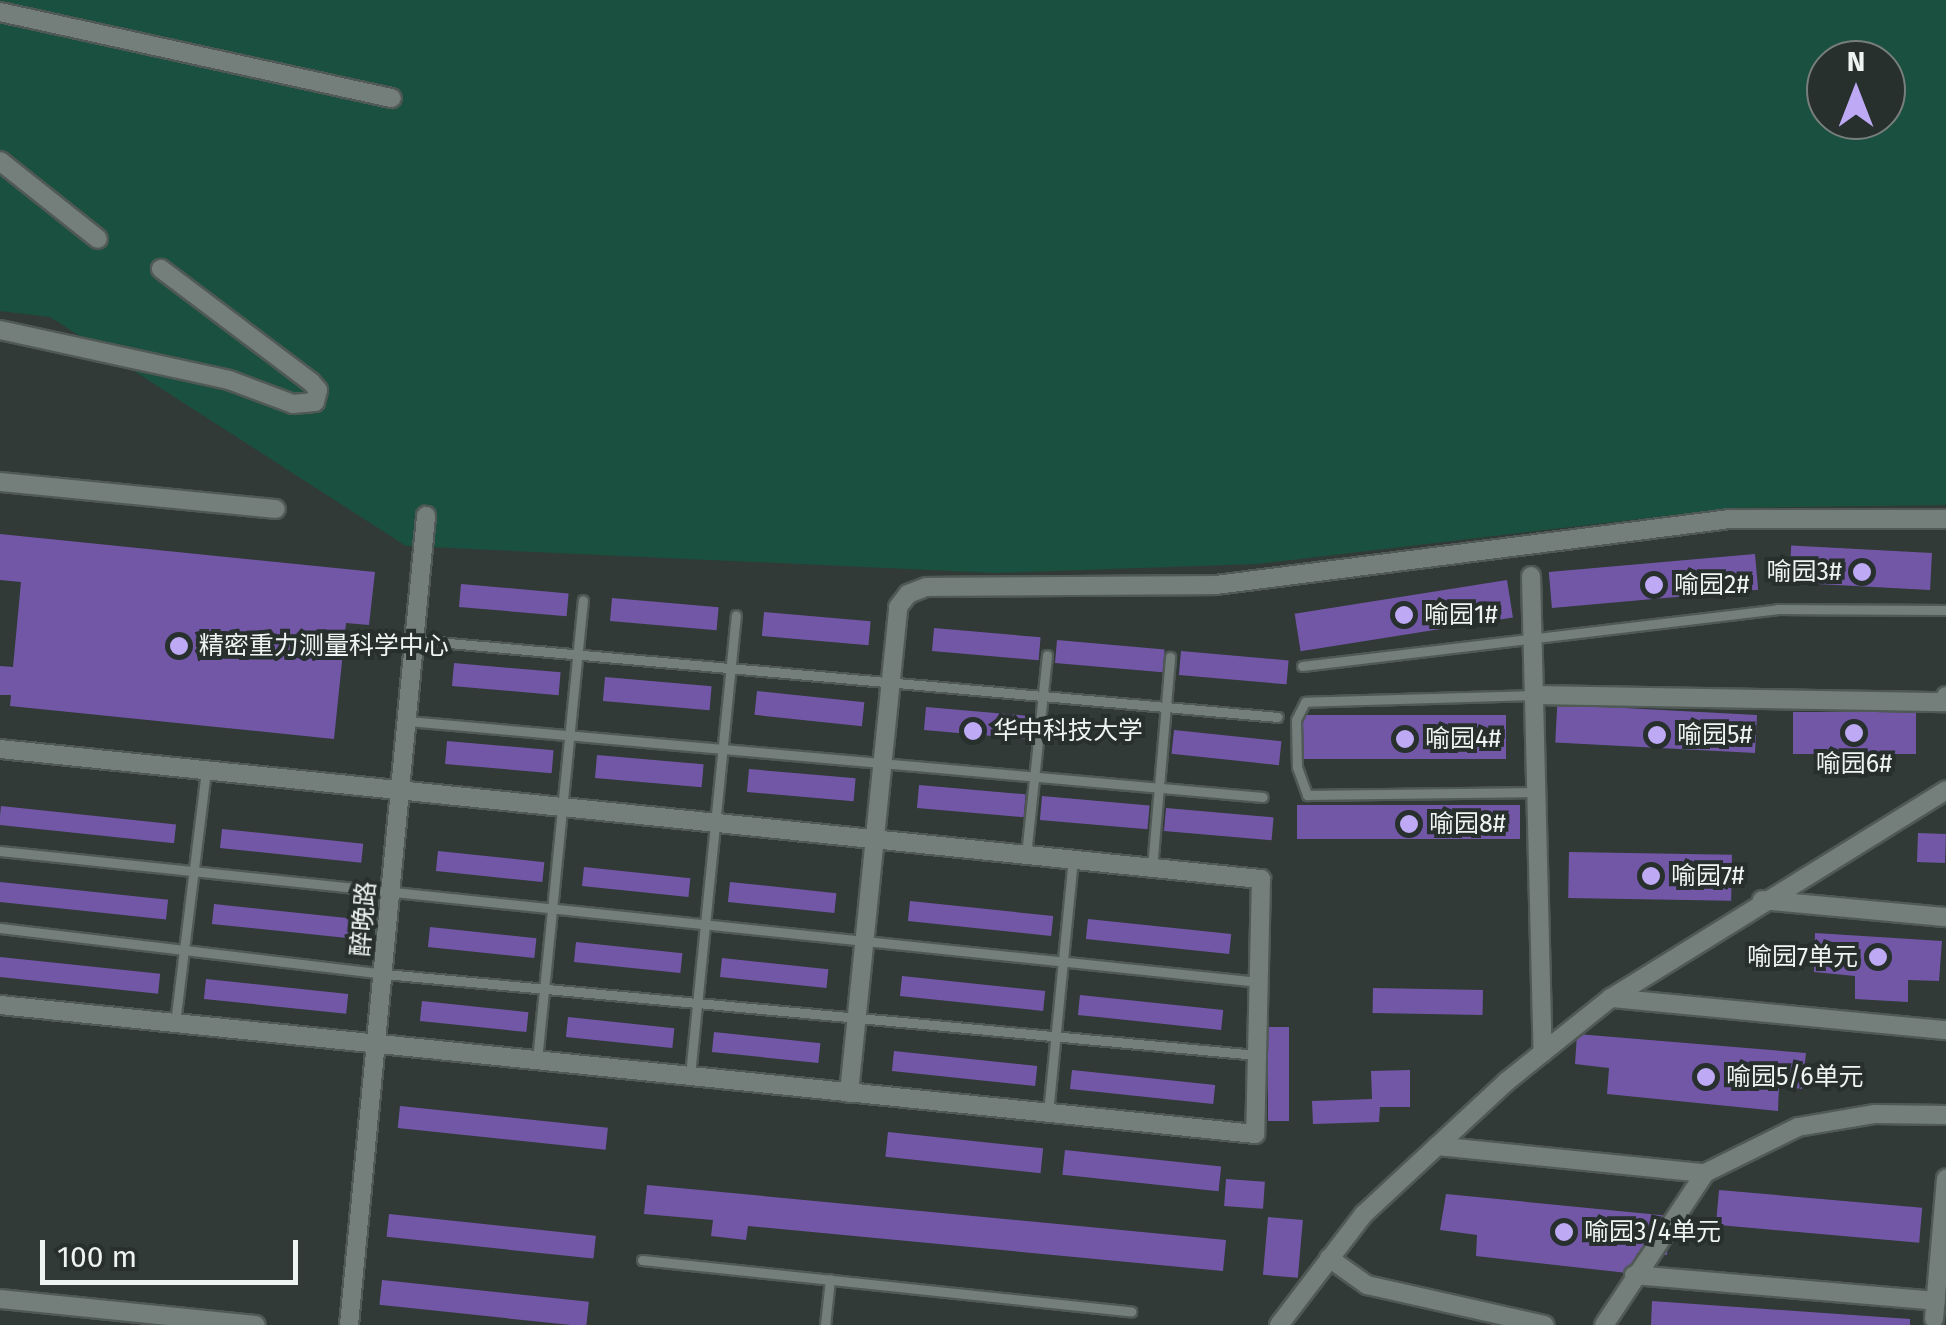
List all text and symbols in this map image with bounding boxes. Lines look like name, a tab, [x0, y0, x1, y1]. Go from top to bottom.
north arrow	[1806, 40, 1906, 140]
text: N	[1847, 45, 1865, 78]
place label: 喻园3#	[1767, 557, 1842, 587]
marker: 喻园3#	[1851, 561, 1873, 583]
place label: 喻园2#	[1674, 570, 1749, 600]
marker: 喻园2#	[1643, 574, 1665, 596]
place label: 喻园1#	[1424, 600, 1498, 630]
marker: 喻园1#	[1393, 604, 1415, 626]
place label: 精密重力测量科学中心	[199, 631, 449, 661]
marker: 精密重力测量科学中心	[168, 635, 190, 657]
place label: 华中科技大学	[993, 716, 1143, 746]
marker: 华中科技大学	[962, 720, 984, 742]
place label: 喻园5#	[1677, 720, 1752, 750]
marker: 喻园6#	[1843, 722, 1865, 744]
place label: 喻园4#	[1425, 724, 1501, 754]
marker: 喻园5#	[1646, 724, 1668, 746]
marker: 喻园4#	[1394, 728, 1416, 750]
place label: 喻园6#	[1816, 749, 1892, 779]
place label: 喻园8#	[1429, 809, 1506, 839]
marker: 喻园8#	[1398, 813, 1420, 835]
place label: 喻园7#	[1671, 861, 1745, 891]
marker: 喻园7#	[1640, 865, 1662, 887]
street label: 醉晚路	[346, 880, 382, 958]
place label: 喻园7单元	[1747, 942, 1858, 972]
marker: 喻园7单元	[1867, 946, 1889, 968]
place label: 喻园5/6单元	[1726, 1062, 1864, 1092]
marker: 喻园5/6单元	[1695, 1066, 1717, 1088]
place label: 喻园3/4单元	[1584, 1217, 1722, 1247]
scale bar	[45, 1220, 302, 1282]
marker: 喻园3/4单元	[1553, 1221, 1575, 1243]
text: 100 m	[57, 1239, 137, 1275]

